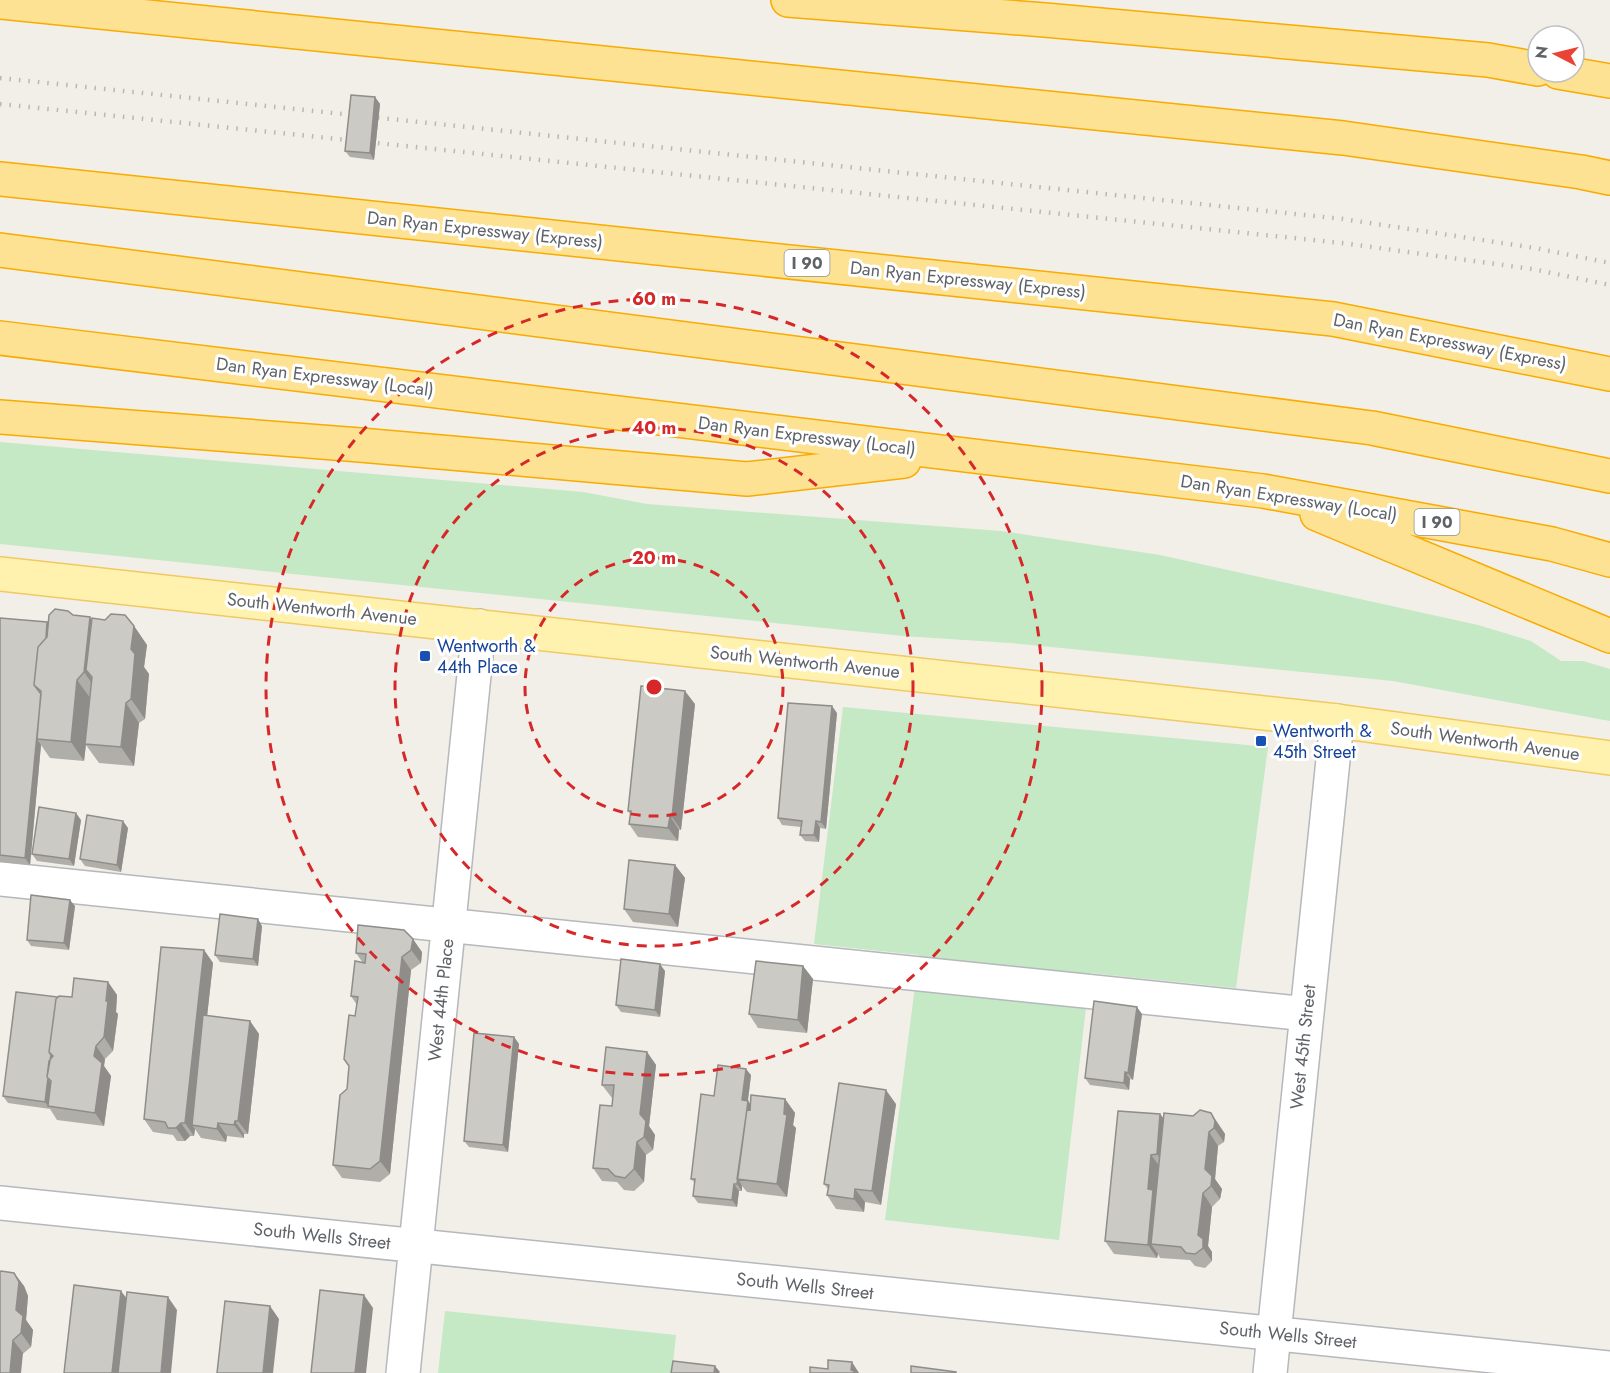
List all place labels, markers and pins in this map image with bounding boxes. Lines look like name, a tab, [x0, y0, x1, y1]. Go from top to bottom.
place label: Wentworth & 44th Place	[437, 633, 536, 680]
marker: Wentworth & 44th Place	[418, 649, 432, 663]
centre of rings	[644, 677, 664, 697]
place label: Wentworth & 45th Street	[1273, 718, 1372, 765]
marker: Wentworth & 45th Street	[1254, 734, 1268, 748]

